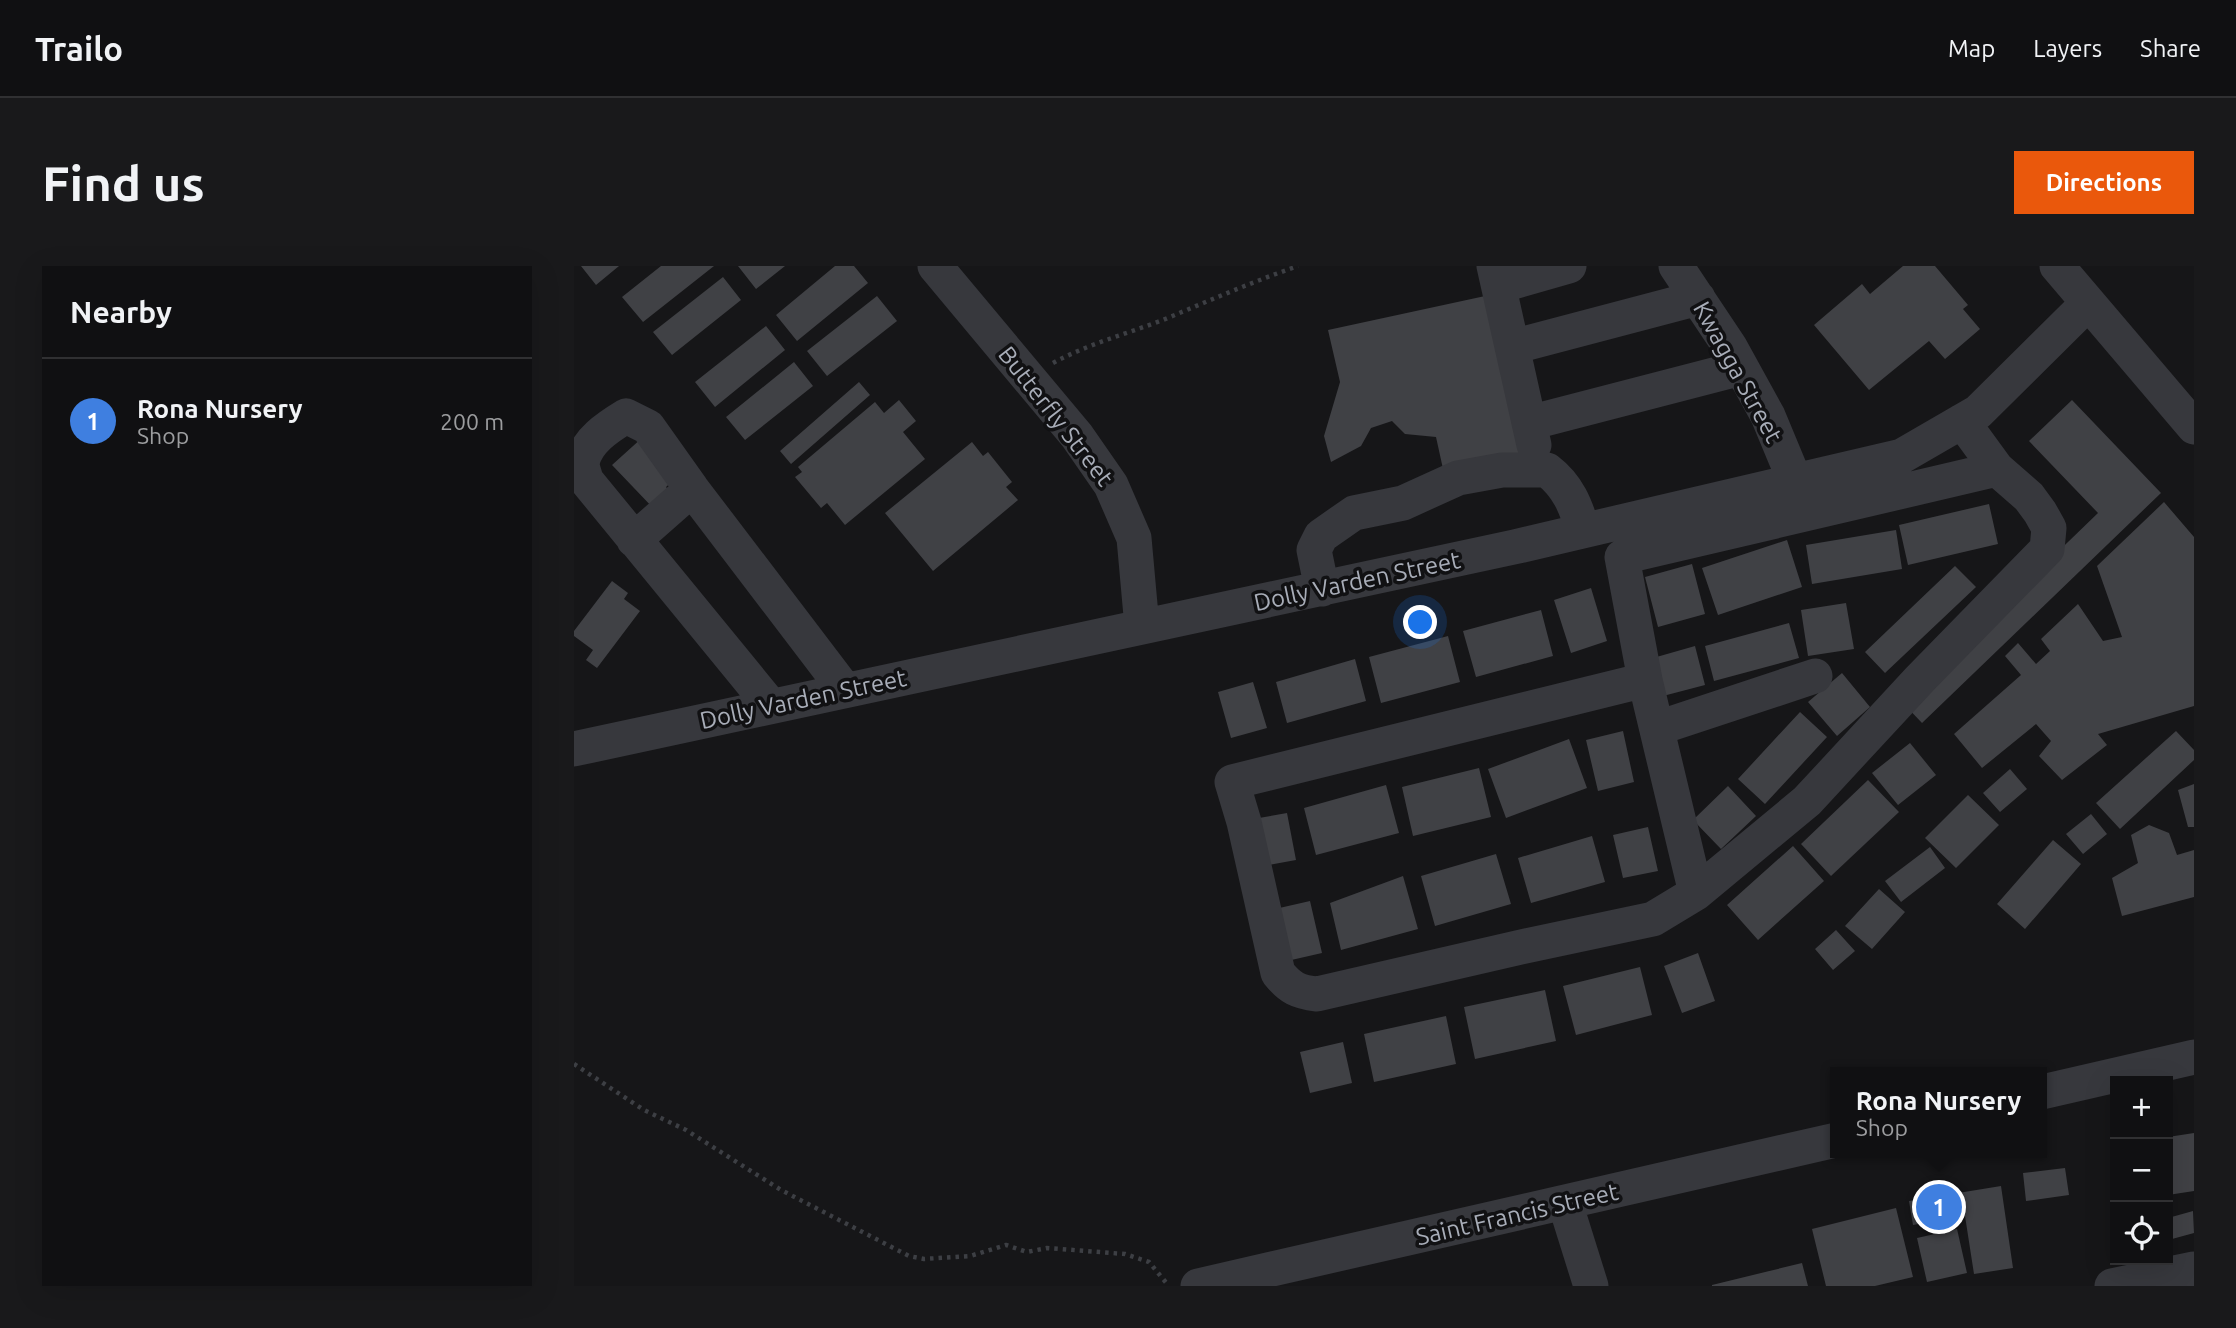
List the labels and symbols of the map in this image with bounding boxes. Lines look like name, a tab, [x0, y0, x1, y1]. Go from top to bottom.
street label: Kwagga Street	[1688, 297, 1788, 448]
street label: Butterfly Street	[993, 341, 1119, 492]
street label: Dolly Varden Street	[1251, 546, 1463, 616]
your location	[1403, 605, 1437, 639]
street label: Dolly Varden Street	[697, 664, 909, 734]
street label: Saint Francis Street	[1413, 1177, 1621, 1250]
pin: 1	[1916, 1181, 1962, 1233]

